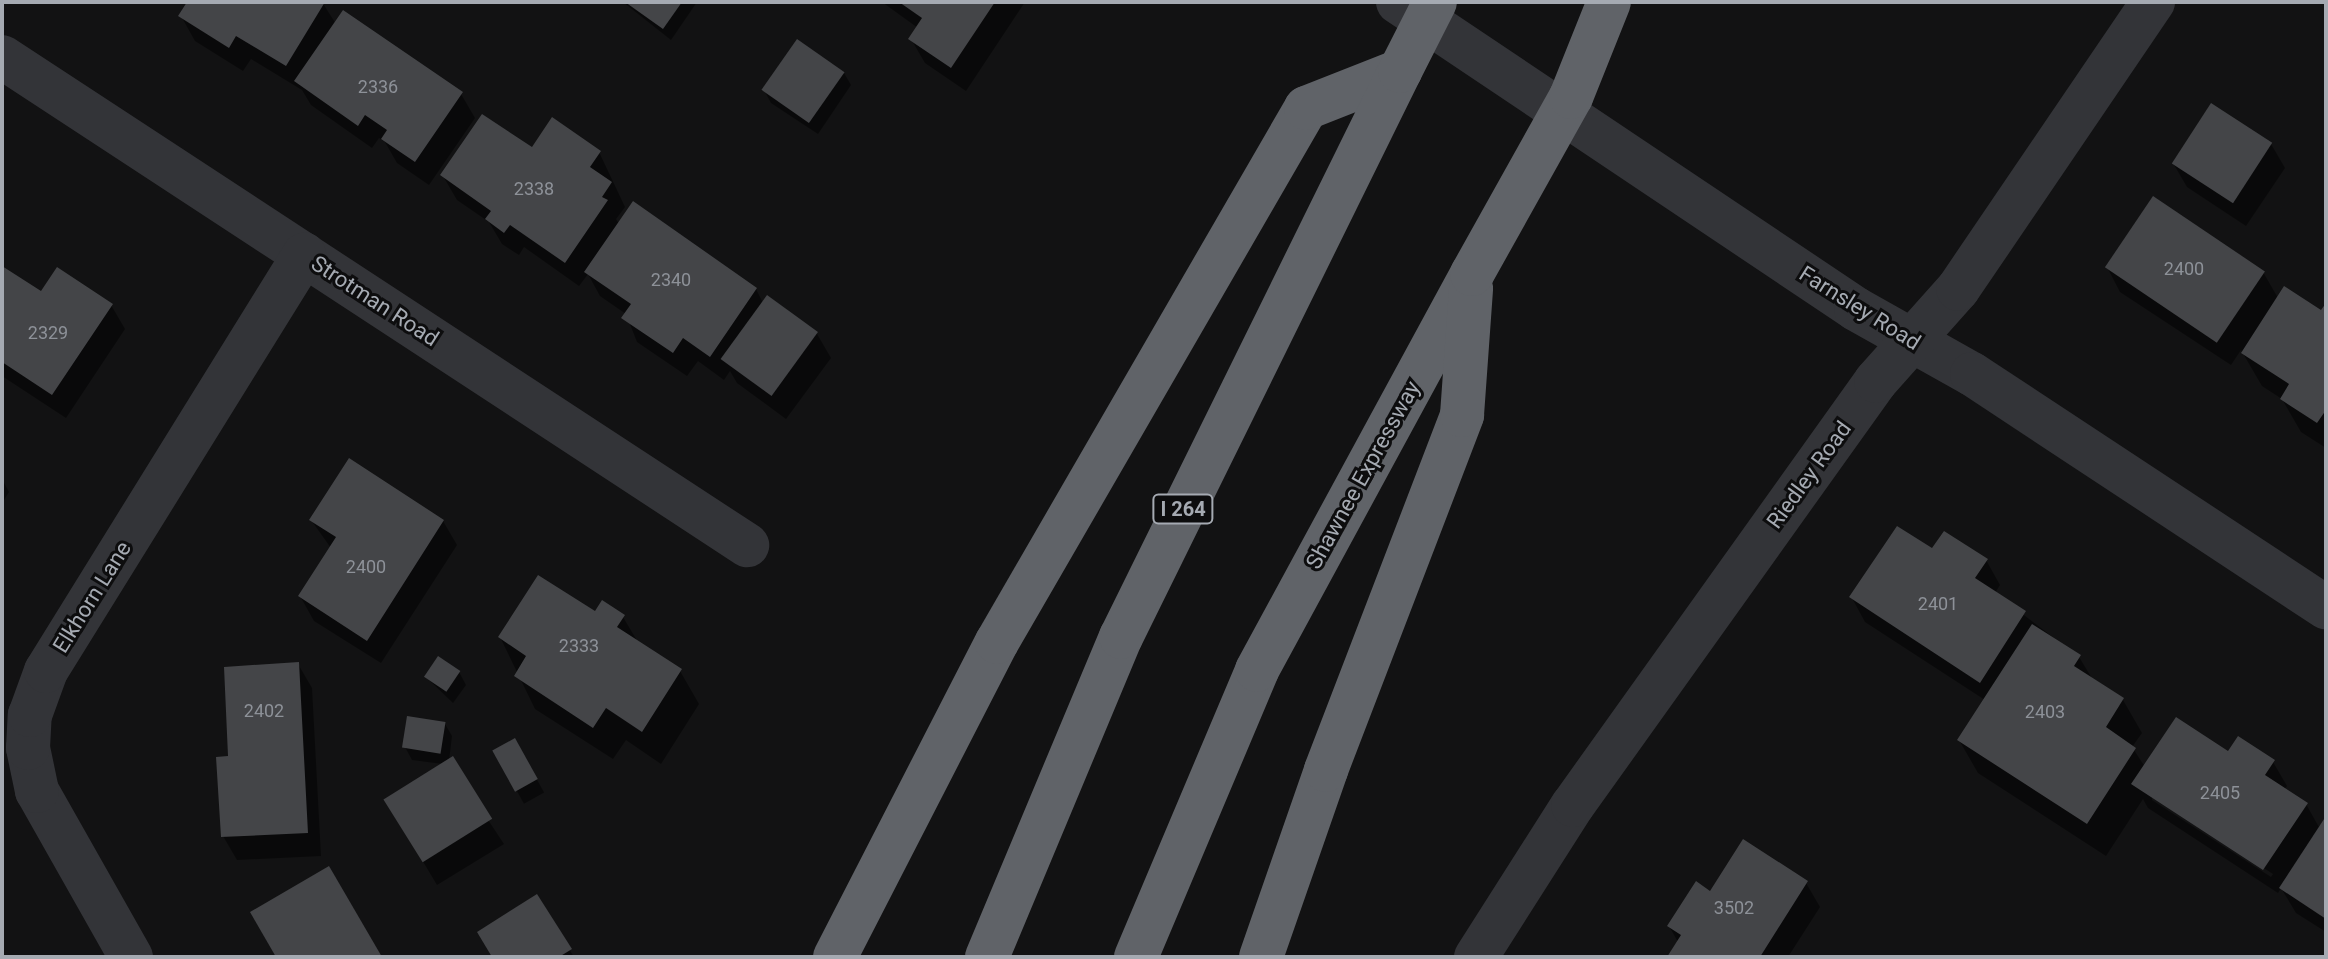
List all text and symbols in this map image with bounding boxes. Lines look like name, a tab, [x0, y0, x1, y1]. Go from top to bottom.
house number: 2336	[358, 76, 398, 98]
house number: 2338	[514, 178, 554, 200]
street label: Strotman Road	[306, 250, 444, 352]
house number: 2400	[2164, 258, 2204, 280]
street label: Farnsley Road	[1795, 260, 1925, 356]
house number: 2340	[651, 269, 691, 291]
house number: 2329	[28, 322, 68, 344]
street label: Shawnee Expressway	[1300, 376, 1426, 574]
street label: Riedley Road	[1761, 416, 1857, 534]
road number: I 264	[1151, 493, 1215, 525]
street label: Elkhorn Lane	[47, 536, 137, 658]
house number: 2400	[346, 556, 386, 578]
house number: 2401	[1918, 593, 1958, 615]
house number: 2333	[559, 635, 599, 657]
house number: 2402	[244, 700, 284, 722]
house number: 2403	[2025, 701, 2065, 723]
house number: 2405	[2200, 782, 2240, 804]
house number: 3502	[1714, 897, 1754, 919]

